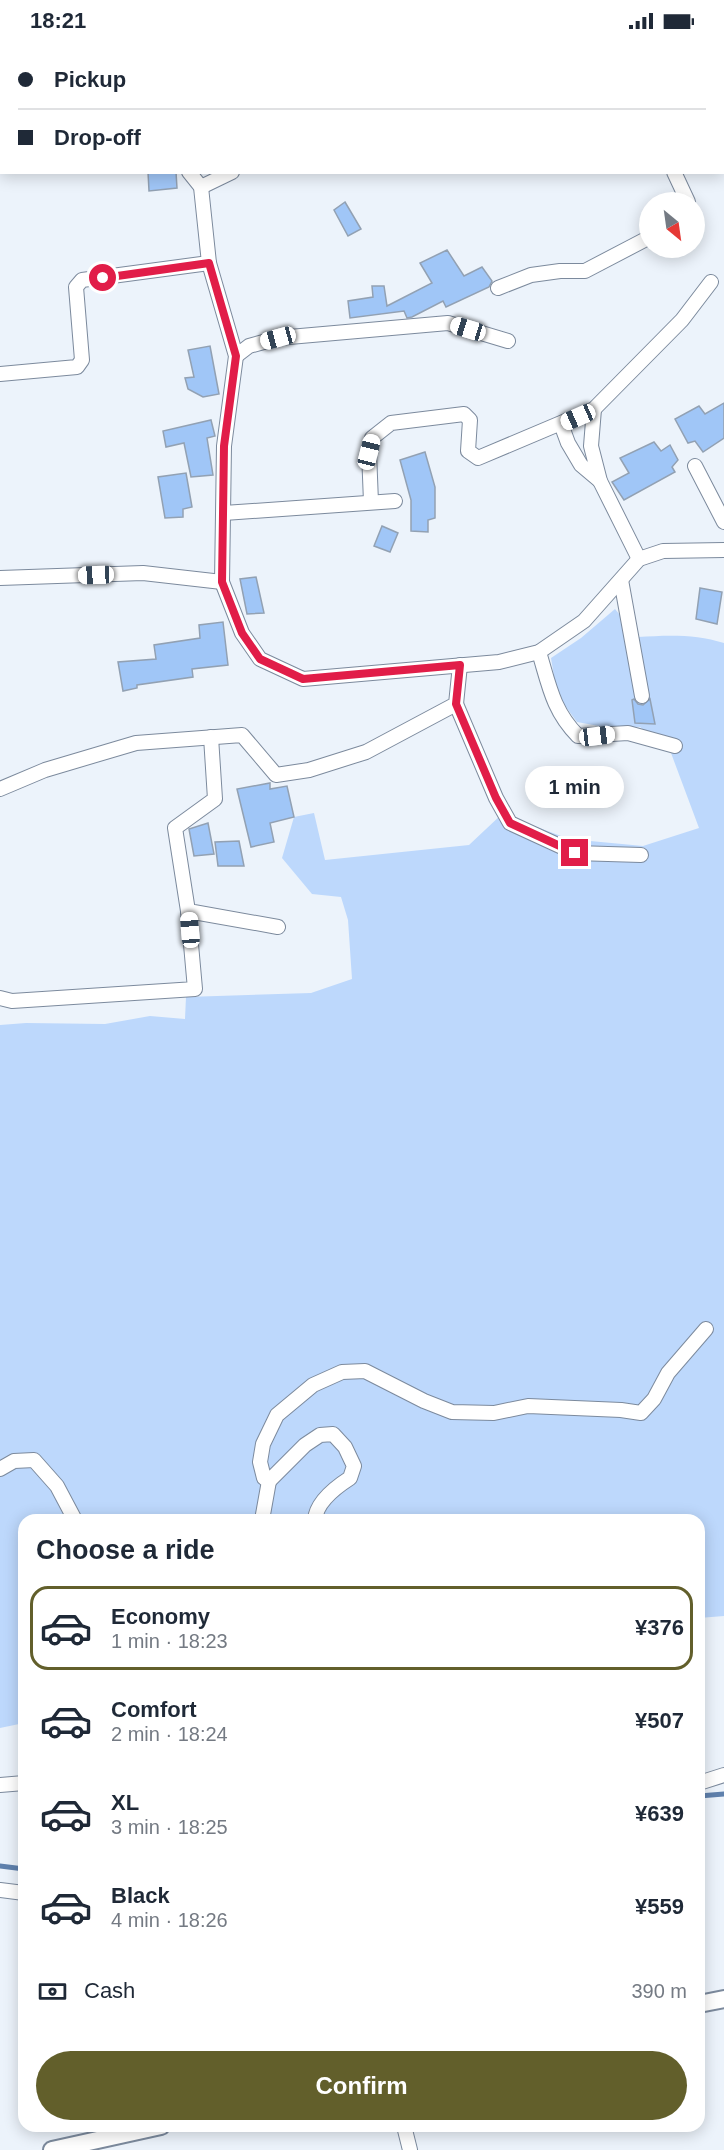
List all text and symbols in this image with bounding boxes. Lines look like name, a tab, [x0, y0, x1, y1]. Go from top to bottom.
text: 18:21	[30, 8, 86, 33]
text: Pickup	[54, 67, 126, 92]
text: Drop-off	[54, 125, 141, 150]
north arrow	[639, 192, 705, 258]
map controls	[639, 192, 705, 258]
route start	[89, 264, 116, 291]
car	[448, 315, 488, 343]
car	[258, 325, 298, 351]
car	[558, 401, 598, 433]
car	[356, 432, 382, 472]
car	[78, 565, 114, 585]
car	[578, 725, 616, 747]
callout: 1 min	[526, 766, 624, 808]
text: 1 min	[548, 776, 601, 798]
route end	[561, 839, 588, 866]
car	[179, 911, 201, 949]
text: Choose a ride	[36, 1535, 215, 1565]
icon: car	[39, 1601, 93, 1655]
text: Economy	[111, 1604, 210, 1629]
text: ¥376	[635, 1615, 684, 1640]
text: 1 min · 18:23	[111, 1630, 228, 1652]
icon: car	[39, 1694, 93, 1748]
text: Comfort	[111, 1697, 197, 1722]
text: ¥507	[635, 1708, 684, 1733]
text: 2 min · 18:24	[111, 1723, 228, 1745]
icon: car	[39, 1787, 93, 1841]
text: XL	[111, 1790, 139, 1815]
text: ¥639	[635, 1801, 684, 1826]
text: 3 min · 18:25	[111, 1816, 228, 1838]
icon: car	[39, 1880, 93, 1934]
text: Black	[111, 1883, 170, 1908]
text: ¥559	[635, 1894, 684, 1919]
text: 4 min · 18:26	[111, 1909, 228, 1931]
icon: cash	[36, 1975, 69, 2008]
text: Cash	[84, 1978, 135, 2003]
text: 390 m	[631, 1980, 687, 2002]
button: Confirm	[36, 2051, 687, 2120]

